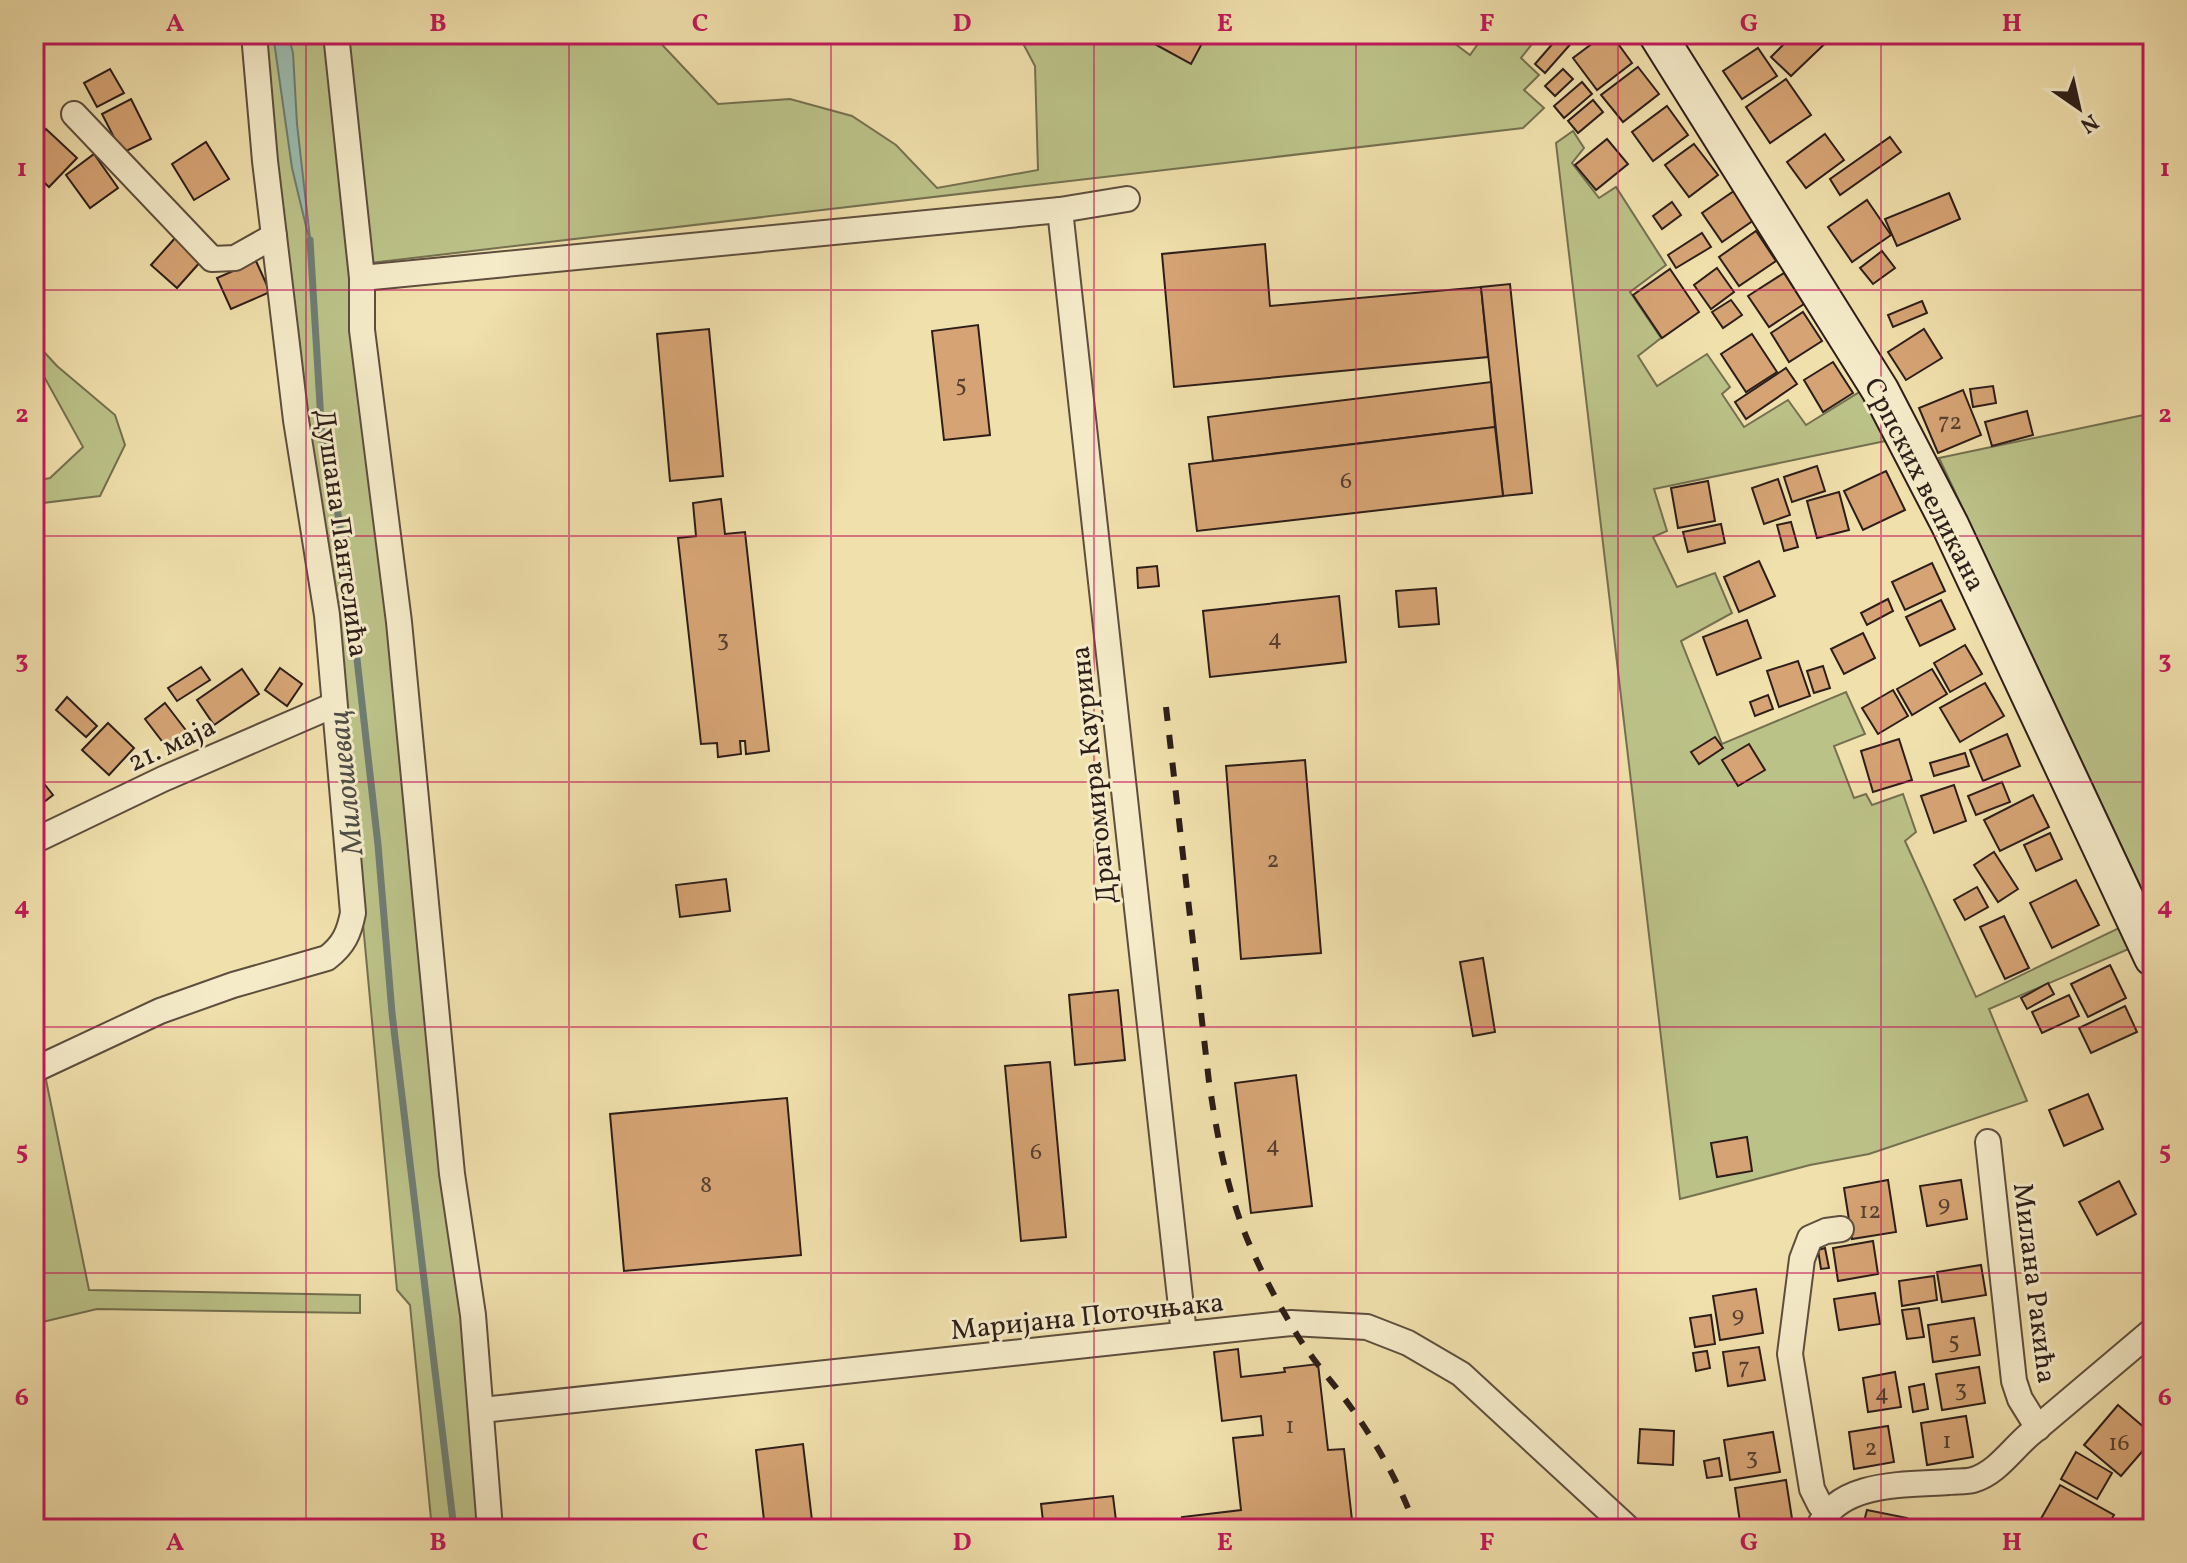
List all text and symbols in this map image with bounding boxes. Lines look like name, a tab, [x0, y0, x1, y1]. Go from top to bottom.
text: A	[166, 6, 185, 42]
text: B	[429, 6, 447, 42]
text: C	[692, 6, 708, 42]
text: D	[952, 6, 972, 42]
text: E	[1217, 6, 1233, 42]
text: F	[1479, 6, 1495, 42]
text: G	[1740, 6, 1758, 42]
text: H	[2002, 6, 2022, 42]
north arrow	[2039, 68, 2119, 148]
text: N	[2073, 105, 2104, 140]
text: 1	[17, 151, 27, 187]
text: 1	[2160, 151, 2170, 187]
house number: 5	[955, 368, 967, 402]
street label: Српских великана	[1853, 372, 1994, 599]
text: 2	[15, 397, 29, 433]
text: 2	[2158, 397, 2172, 433]
house number: 72	[1938, 406, 1962, 440]
street label: Душана Пантелића	[304, 407, 377, 660]
house number: 6	[1340, 465, 1352, 499]
house number: 4	[1268, 622, 1282, 656]
house number: 3	[717, 623, 729, 657]
text: 3	[15, 643, 29, 679]
text: 3	[2158, 643, 2172, 679]
street label: Драгомира Каурина	[1062, 644, 1127, 906]
street label: 21. маја	[122, 708, 222, 783]
water label: Милошевац	[319, 709, 376, 858]
house number: 2	[1267, 844, 1279, 878]
text: 4	[14, 889, 30, 925]
text: 4	[2157, 889, 2173, 925]
house number: 4	[1266, 1129, 1280, 1163]
text: 5	[16, 1134, 28, 1170]
text: 5	[2159, 1134, 2171, 1170]
house number: 6	[1030, 1136, 1042, 1170]
house number: 8	[700, 1169, 712, 1203]
street label: Милана Ракића	[2002, 1181, 2065, 1386]
house number: 9	[1938, 1188, 1950, 1222]
house number: 12	[1859, 1195, 1881, 1229]
street label: Маријана Поточњака	[949, 1284, 1226, 1351]
house number: 9	[1732, 1299, 1744, 1333]
house number: 5	[1948, 1325, 1960, 1359]
house number: 7	[1738, 1351, 1750, 1385]
house number: 3	[1955, 1373, 1967, 1407]
house number: 4	[1875, 1377, 1889, 1411]
text: 6	[15, 1380, 29, 1416]
text: 6	[2158, 1380, 2172, 1416]
house number: 1	[1285, 1410, 1295, 1444]
house number: 1	[1942, 1425, 1952, 1459]
house number: 16	[2108, 1427, 2130, 1461]
house number: 2	[1865, 1432, 1877, 1466]
house number: 3	[1746, 1441, 1758, 1475]
text: A	[166, 1525, 185, 1561]
text: B	[429, 1525, 447, 1561]
text: C	[692, 1525, 708, 1561]
text: D	[952, 1525, 972, 1561]
text: E	[1217, 1525, 1233, 1561]
text: F	[1479, 1525, 1495, 1561]
text: G	[1740, 1525, 1758, 1561]
text: H	[2002, 1525, 2022, 1561]

